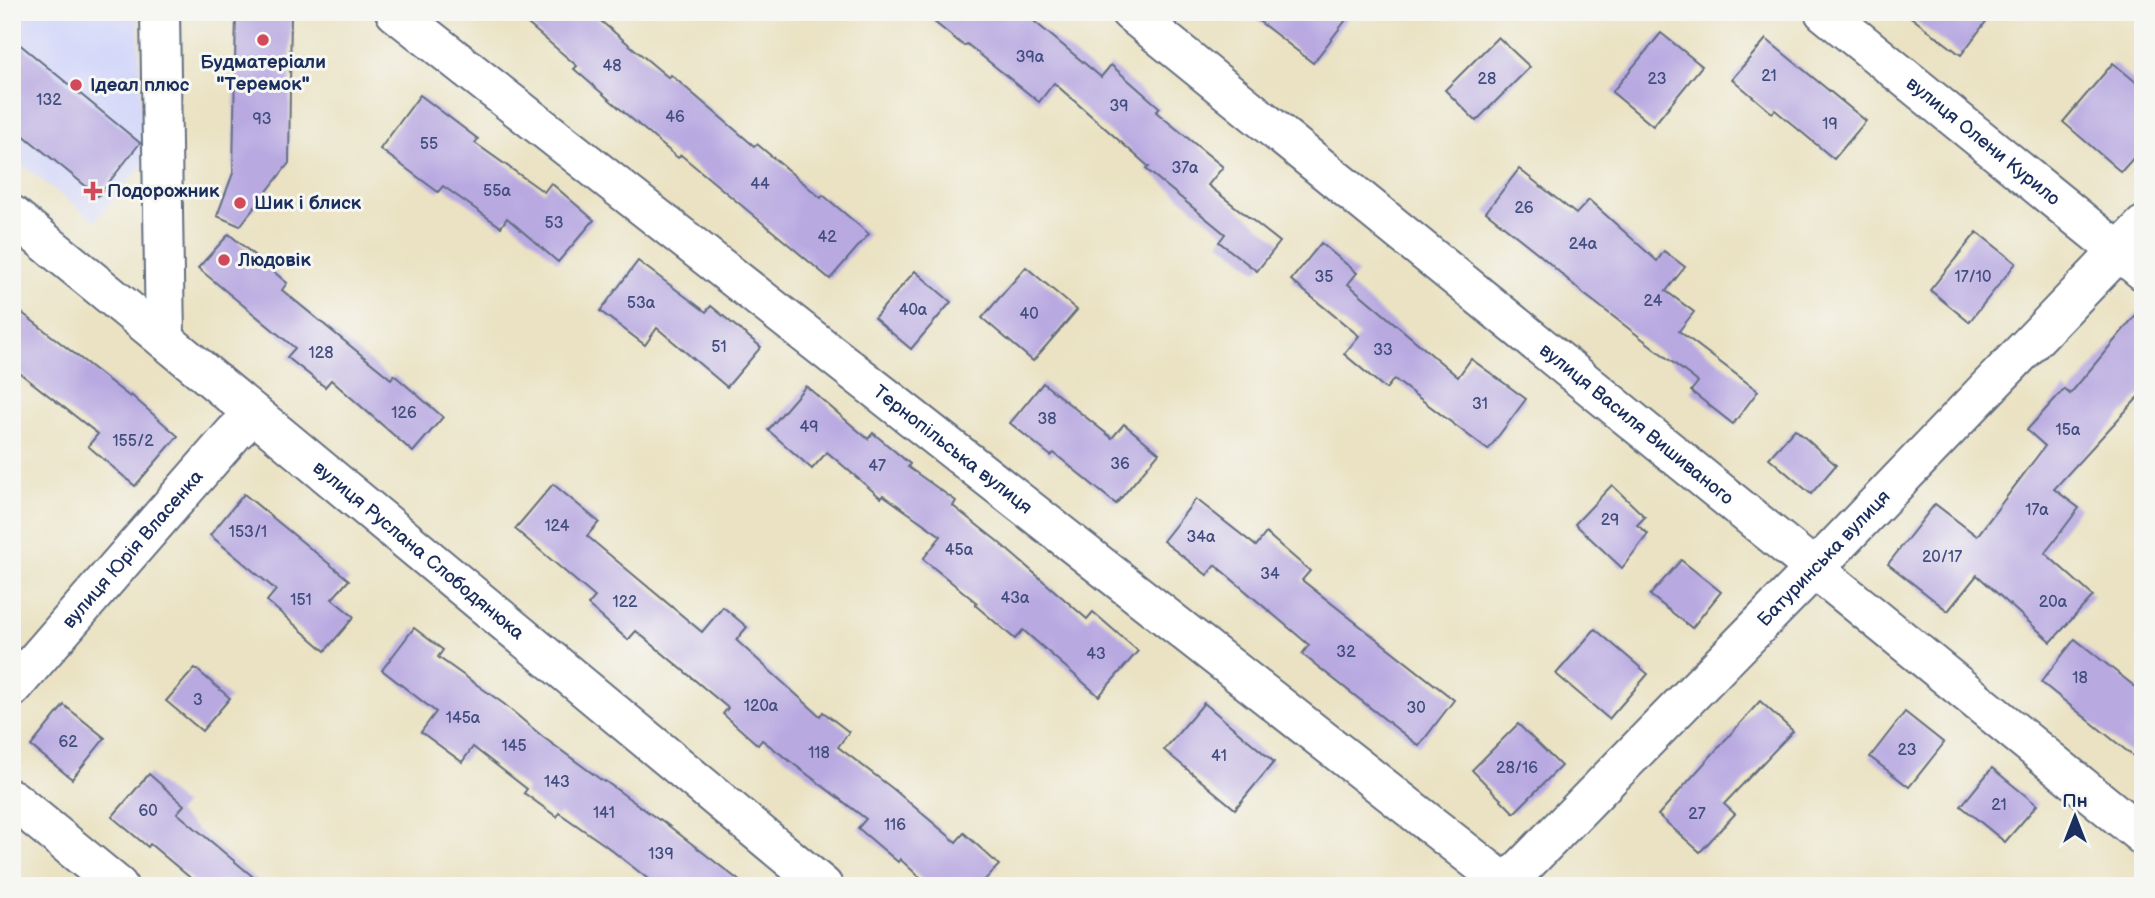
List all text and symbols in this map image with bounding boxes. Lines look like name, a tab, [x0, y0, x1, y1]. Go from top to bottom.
marker: Будматеріали "Теремок"	[255, 32, 271, 48]
house number: 39а	[1016, 48, 1045, 67]
place label: Будматеріали "Теремок"	[200, 51, 326, 96]
house number: 48	[602, 57, 622, 76]
house number: 21	[1761, 67, 1777, 86]
house number: 28	[1478, 70, 1496, 89]
house number: 23	[1648, 70, 1667, 89]
street label: вулиця Олени Курило	[1902, 72, 2065, 211]
place label: Ідеал плюс	[90, 74, 190, 97]
marker: Ідеал плюс	[68, 77, 84, 93]
house number: 132	[36, 91, 62, 110]
house number: 39	[1109, 97, 1129, 116]
house number: 46	[665, 108, 685, 127]
house number: 93	[252, 110, 272, 129]
house number: 19	[1822, 115, 1838, 134]
house number: 55	[420, 135, 438, 154]
house number: 37а	[1171, 159, 1199, 178]
house number: 44	[750, 175, 770, 194]
place label: Подорожник	[107, 180, 220, 203]
house number: 55а	[483, 182, 511, 201]
marker: Подорожник	[85, 183, 101, 199]
place label: Шик і блиск	[254, 192, 362, 215]
marker: Шик і блиск	[232, 195, 248, 211]
house number: 26	[1514, 199, 1534, 218]
house number: 53	[544, 214, 564, 233]
house number: 42	[817, 228, 837, 247]
house number: 24а	[1569, 235, 1598, 254]
place label: Людовік	[237, 249, 311, 272]
marker: Людовік	[216, 252, 232, 268]
house number: 35	[1314, 268, 1334, 287]
house number: 17/10	[1955, 268, 1991, 287]
house number: 24	[1644, 292, 1663, 311]
house number: 53а	[627, 294, 656, 313]
house number: 40а	[899, 301, 928, 320]
house number: 40	[1019, 305, 1039, 324]
house number: 51	[711, 338, 727, 357]
street label: вулиця Василя Вишиваного	[1535, 338, 1738, 510]
house number: 33	[1373, 341, 1393, 360]
house number: 128	[309, 344, 333, 363]
street label: Тернопільська вулиця	[869, 380, 1037, 519]
house number: 31	[1472, 395, 1488, 414]
house number: 126	[391, 404, 417, 423]
house number: 38	[1037, 410, 1057, 429]
house number: 49	[799, 418, 819, 437]
house number: 15а	[2056, 421, 2081, 440]
house number: 155/2	[112, 432, 154, 451]
house number: 36	[1110, 455, 1130, 474]
street label: вулиця Руслана Слободянюка	[308, 456, 529, 645]
house number: 47	[868, 457, 886, 476]
street label: вулиця Юрія Власенка	[58, 465, 208, 633]
street label: Батуринська вулиця	[1753, 485, 1895, 631]
house number: 17а	[2025, 501, 2049, 520]
house number: 29	[1601, 511, 1619, 530]
house number: 124	[544, 517, 570, 536]
house number: 153/1	[229, 523, 267, 542]
house number: 34а	[1186, 528, 1216, 547]
house number: 45а	[945, 541, 974, 560]
house number: 20/17	[1922, 548, 1962, 567]
house number: 34	[1260, 565, 1280, 584]
house number: 43а	[1000, 589, 1030, 608]
house number: 151	[290, 591, 312, 610]
house number: 122	[612, 593, 638, 612]
house number: 20а	[2039, 593, 2068, 612]
house number: 32	[1336, 643, 1356, 662]
house number: 43	[1086, 645, 1106, 664]
house number: 18	[2072, 669, 2088, 688]
house number: 3	[193, 691, 203, 710]
house number: 120а	[744, 697, 779, 716]
house number: 30	[1406, 699, 1426, 718]
house number: 145а	[446, 709, 481, 728]
house number: 62	[58, 733, 78, 752]
house number: 145	[501, 737, 527, 756]
house number: 23	[1898, 741, 1917, 760]
house number: 118	[808, 744, 830, 763]
house number: 41	[1211, 747, 1227, 766]
house number: 28/16	[1496, 759, 1538, 778]
house number: 143	[544, 773, 570, 792]
north arrow	[2039, 782, 2110, 852]
text: Пн	[2062, 790, 2088, 813]
house number: 21	[1991, 796, 2007, 815]
house number: 60	[138, 802, 158, 821]
house number: 141	[593, 804, 615, 823]
house number: 27	[1688, 805, 1706, 824]
house number: 116	[884, 816, 906, 835]
house number: 139	[648, 845, 674, 864]

